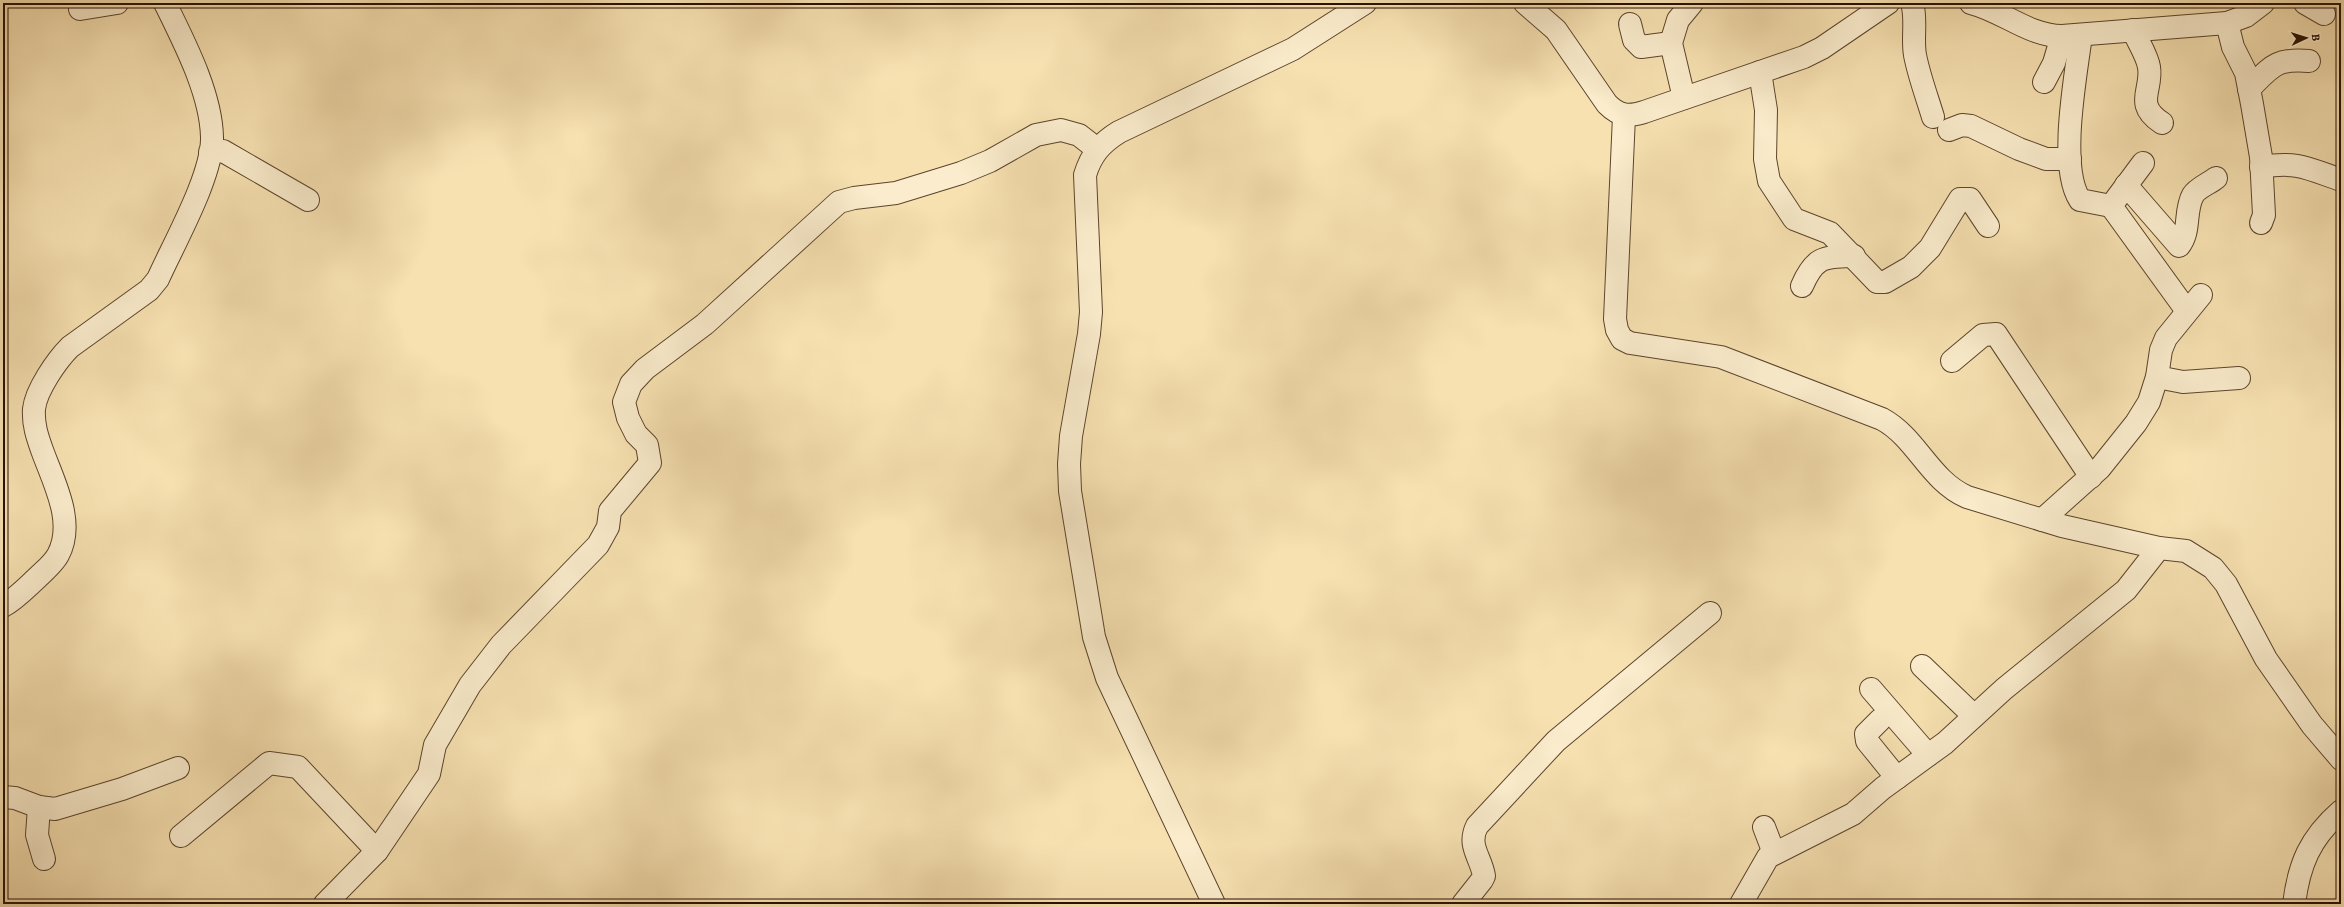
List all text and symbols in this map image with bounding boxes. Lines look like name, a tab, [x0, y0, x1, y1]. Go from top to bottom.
north arrow	[2286, 18, 2326, 58]
text: B	[2307, 33, 2322, 42]

